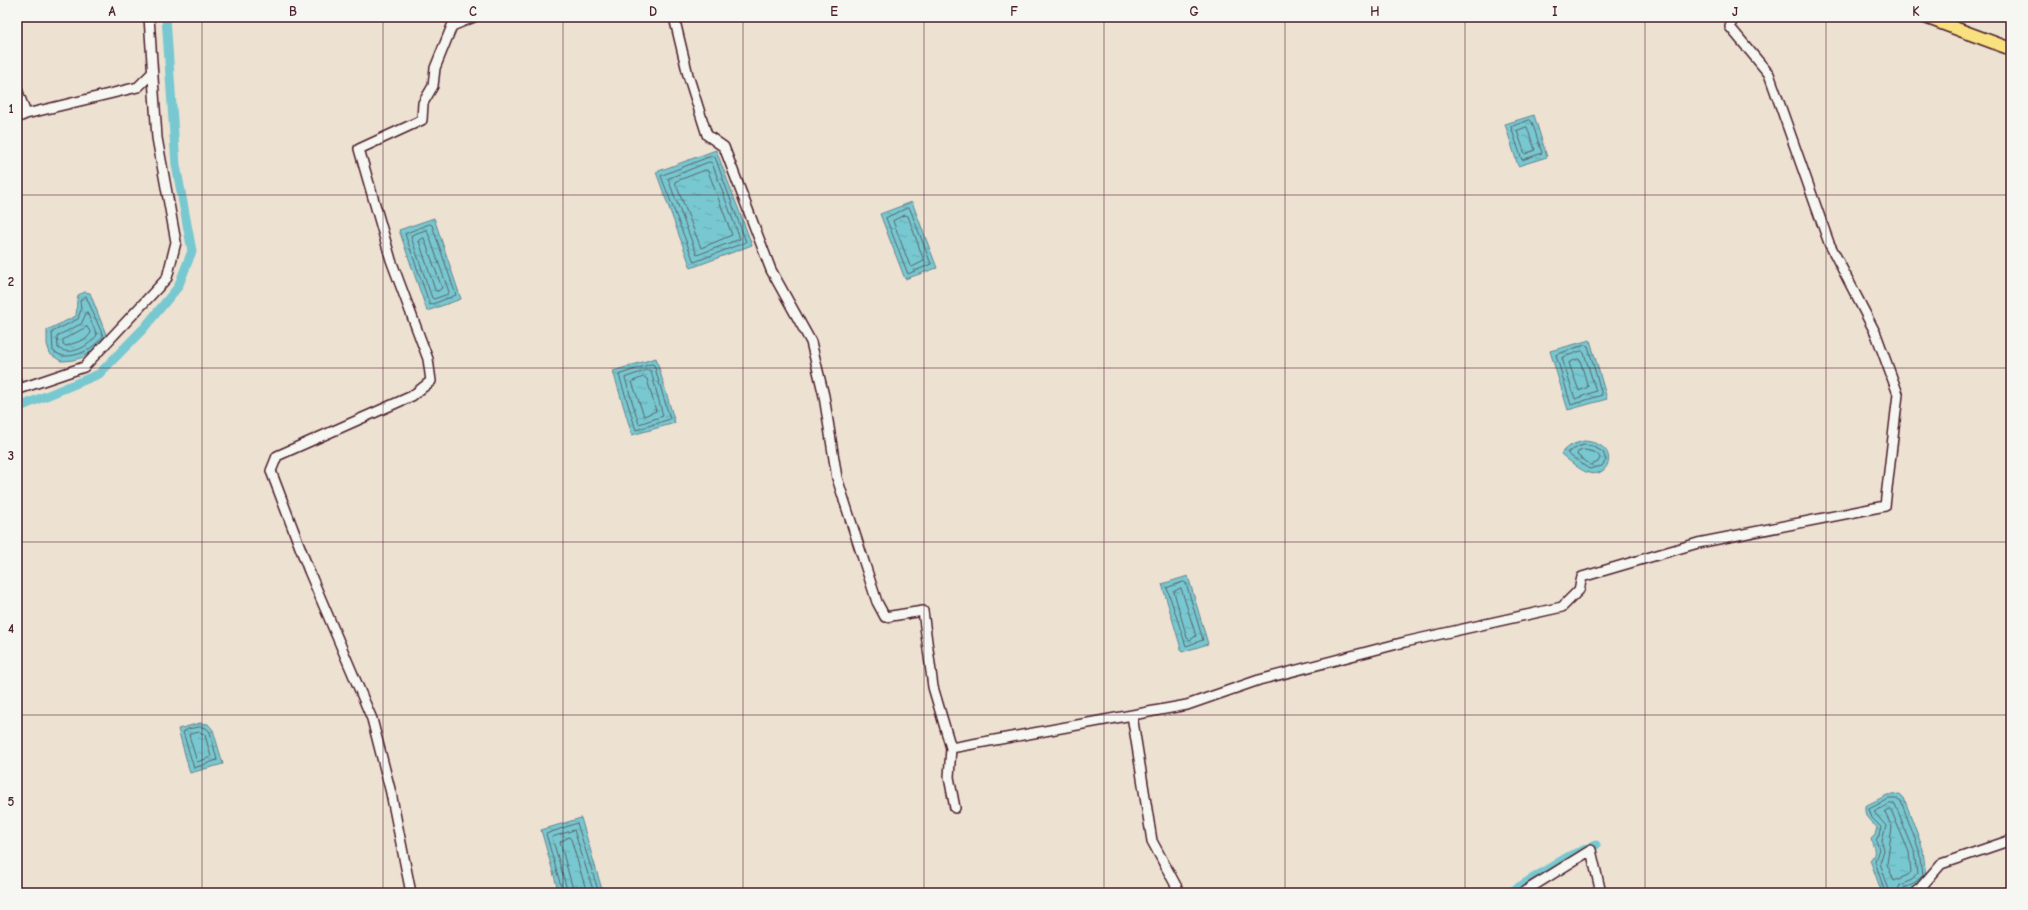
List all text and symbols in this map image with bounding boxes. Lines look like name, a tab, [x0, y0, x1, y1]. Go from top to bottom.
text: A	[108, 4, 116, 19]
text: B	[289, 4, 297, 19]
text: C	[469, 4, 477, 19]
text: D	[649, 4, 657, 19]
text: E	[830, 4, 838, 19]
text: F	[1010, 4, 1018, 19]
text: G	[1189, 4, 1199, 19]
text: H	[1370, 4, 1380, 19]
text: I	[1552, 4, 1558, 19]
text: J	[1732, 4, 1738, 19]
text: K	[1912, 4, 1920, 19]
text: 1	[8, 101, 14, 116]
text: 2	[8, 274, 14, 289]
text: 3	[8, 448, 14, 463]
text: 4	[8, 621, 14, 636]
text: 5	[8, 794, 15, 809]

